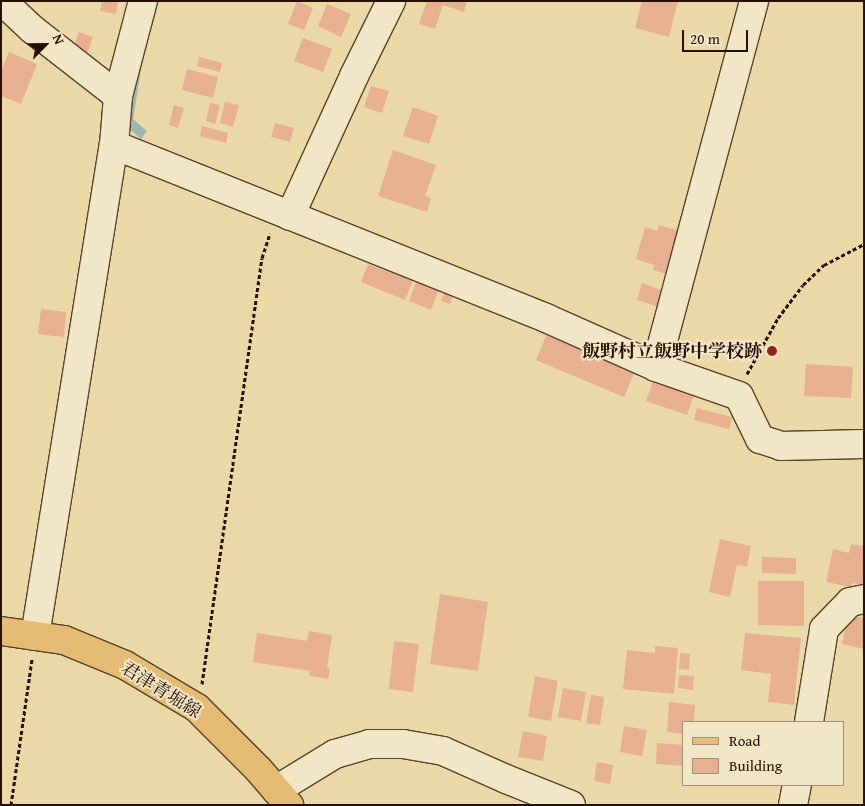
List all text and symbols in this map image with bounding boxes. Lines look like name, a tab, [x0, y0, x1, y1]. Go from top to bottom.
north arrow	[20, 20, 70, 70]
scale bar	[685, 20, 751, 52]
text: 20 m	[690, 28, 720, 49]
text: N	[48, 31, 70, 47]
place label: 飯野村立飯野中学校跡	[582, 340, 762, 362]
marker: 飯野村立飯野中学校跡	[766, 345, 778, 357]
street label: 君津青堀線	[117, 657, 205, 723]
legend	[682, 721, 845, 786]
text: Road	[729, 730, 760, 751]
text: Building	[729, 755, 782, 776]

